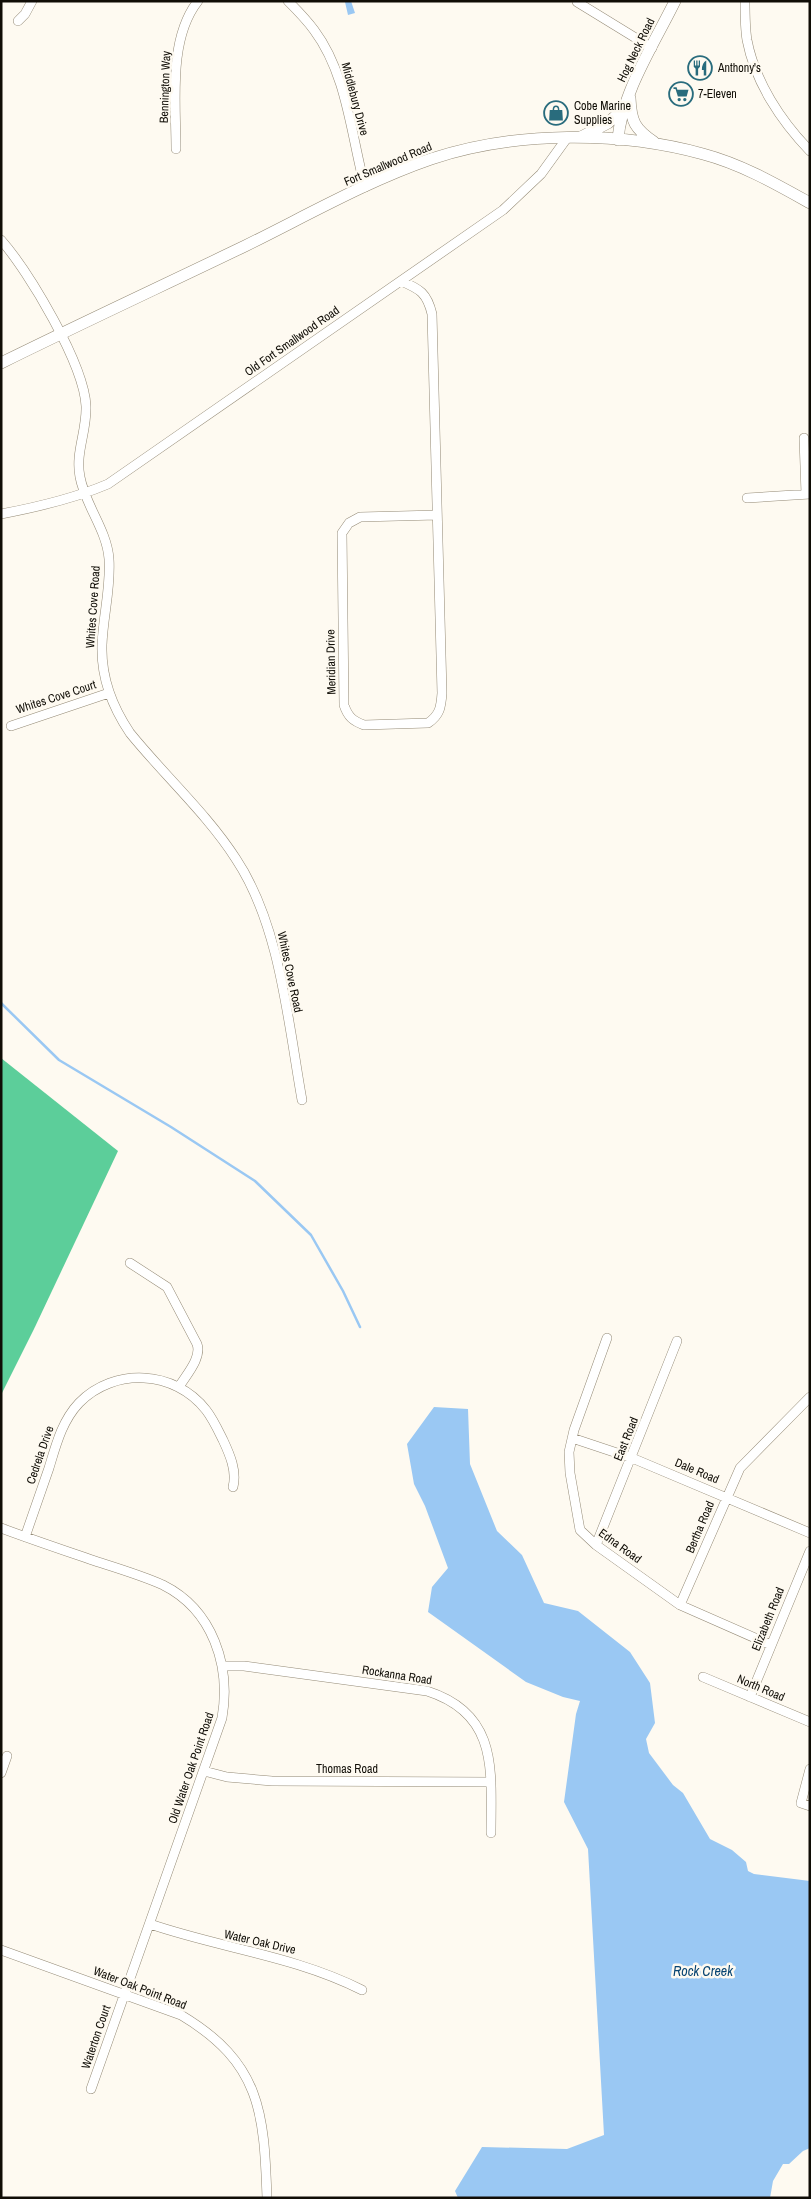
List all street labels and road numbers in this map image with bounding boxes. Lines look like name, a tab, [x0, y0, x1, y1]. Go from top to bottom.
street label: Hog Neck Road	[614, 15, 658, 85]
street label: Bennington Way	[156, 50, 174, 123]
street label: Middlebury Drive	[338, 61, 372, 137]
street label: Fort Smallwood Road	[342, 138, 434, 190]
street label: Old Fort Smallwood Road	[241, 302, 343, 380]
street label: Whites Cove Road	[82, 565, 104, 649]
street label: Meridian Drive	[322, 629, 340, 695]
street label: Whites Cove Court	[14, 676, 98, 717]
street label: Whites Cove Road	[274, 930, 306, 1014]
street label: East Road	[610, 1415, 642, 1463]
street label: Cedrela Drive	[23, 1424, 57, 1486]
street label: Dale Road	[672, 1455, 722, 1487]
street label: Bertha Road	[682, 1498, 718, 1556]
street label: Edna Road	[595, 1525, 645, 1567]
street label: Elizabeth Road	[748, 1585, 788, 1653]
street label: Rockanna Road	[361, 1662, 433, 1688]
street label: North Road	[735, 1671, 787, 1705]
street label: Old Water Oak Point Road	[164, 1710, 218, 1826]
street label: Thomas Road	[316, 1761, 378, 1777]
street label: Water Oak Drive	[223, 1926, 297, 1958]
street label: Water Oak Point Road	[91, 1963, 189, 2013]
street label: Waterton Court	[78, 2003, 114, 2071]

